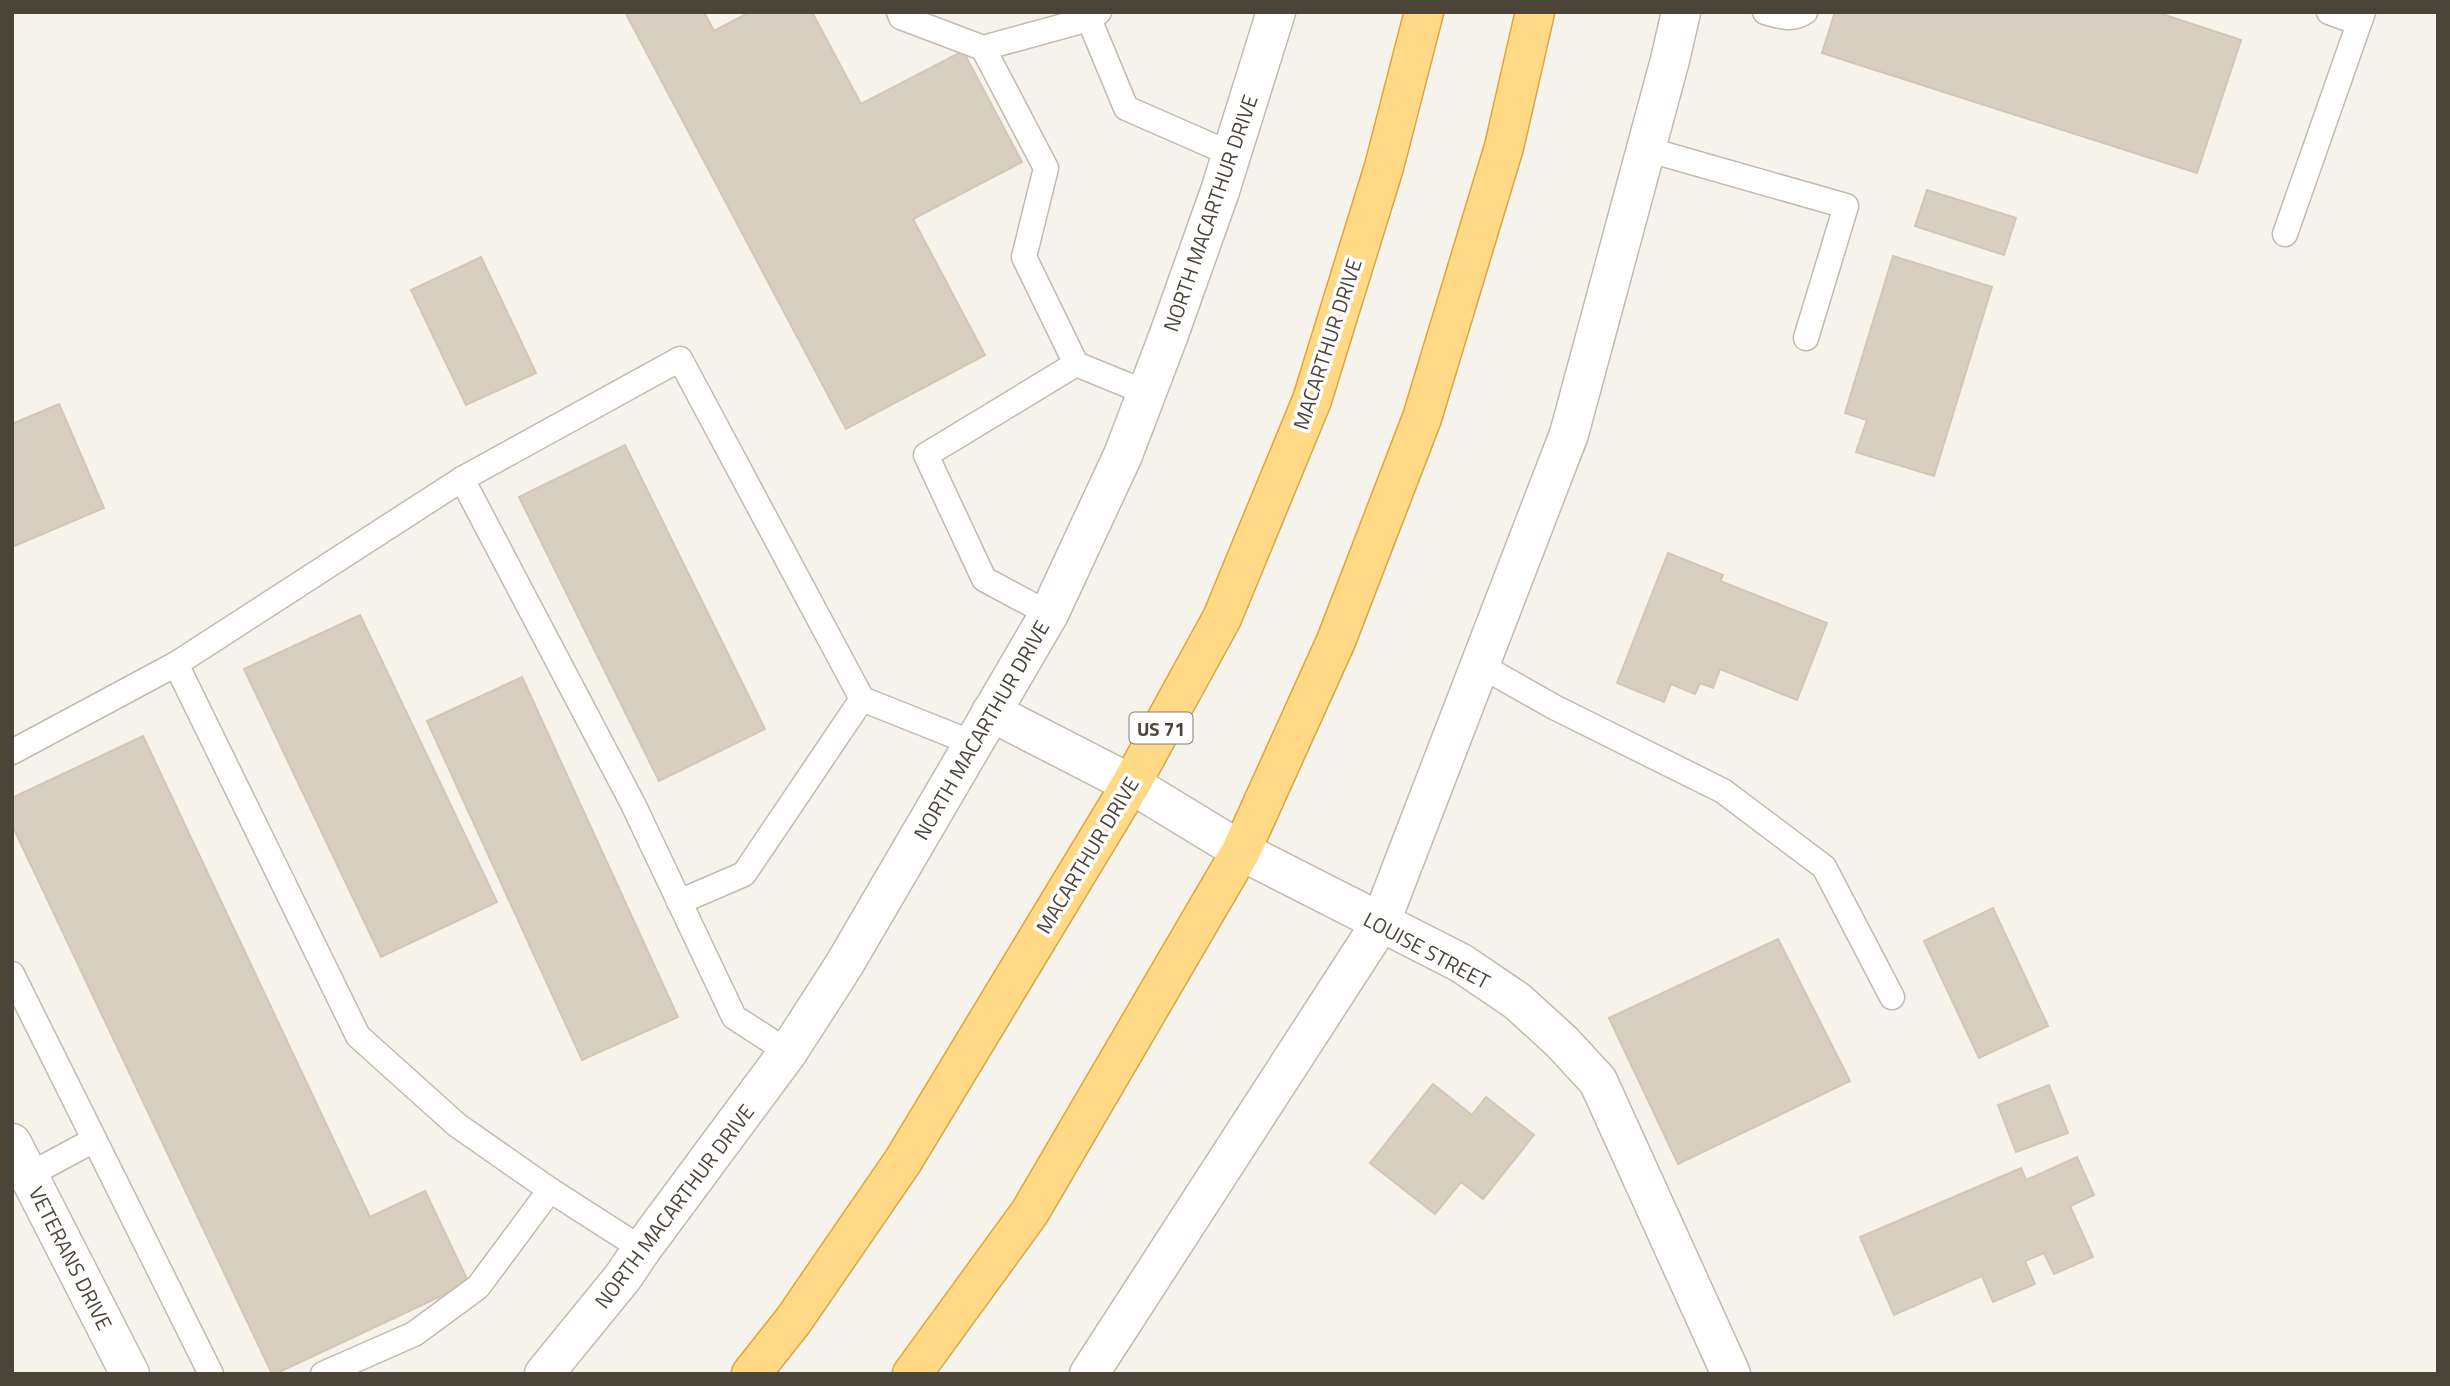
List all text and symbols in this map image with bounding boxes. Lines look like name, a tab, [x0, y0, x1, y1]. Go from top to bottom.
street label: NORTH MACARTHUR DRIVE	[1154, 90, 1266, 336]
street label: MACARTHUR DRIVE	[1284, 254, 1370, 434]
street label: NORTH MACARTHUR DRIVE	[905, 614, 1057, 846]
road number: US 71	[1130, 712, 1192, 744]
street label: MACARTHUR DRIVE	[1027, 770, 1147, 940]
street label: LOUISE STREET	[1358, 903, 1496, 997]
street label: NORTH MACARTHUR DRIVE	[586, 1097, 762, 1315]
street label: VETERANS DRIVE	[21, 1181, 121, 1335]

